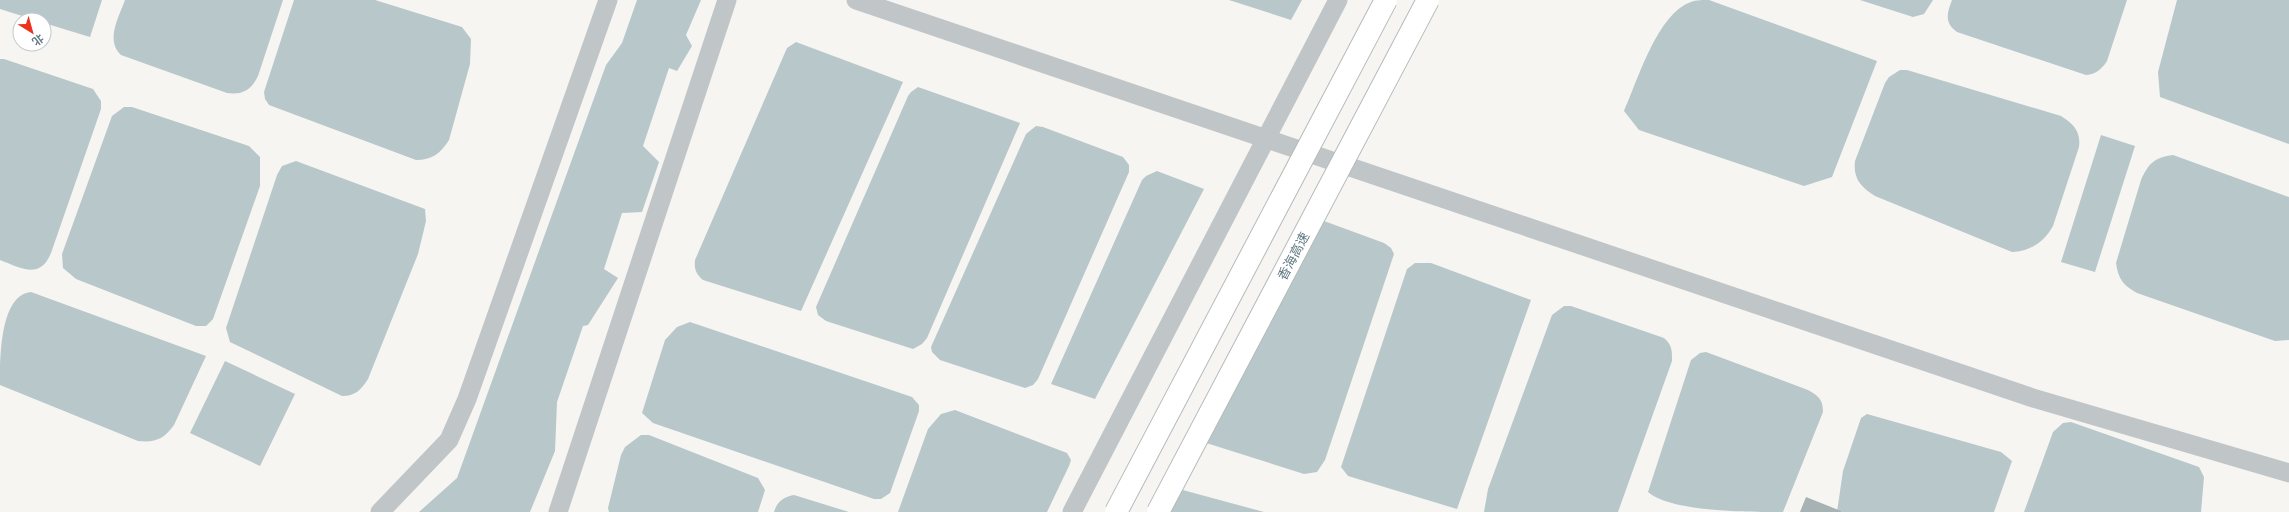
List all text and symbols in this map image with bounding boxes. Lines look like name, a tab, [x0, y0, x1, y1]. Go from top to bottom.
north arrow	[12, 12, 52, 52]
text: 北	[29, 31, 46, 48]
street label: 香海高速	[1275, 230, 1312, 283]

